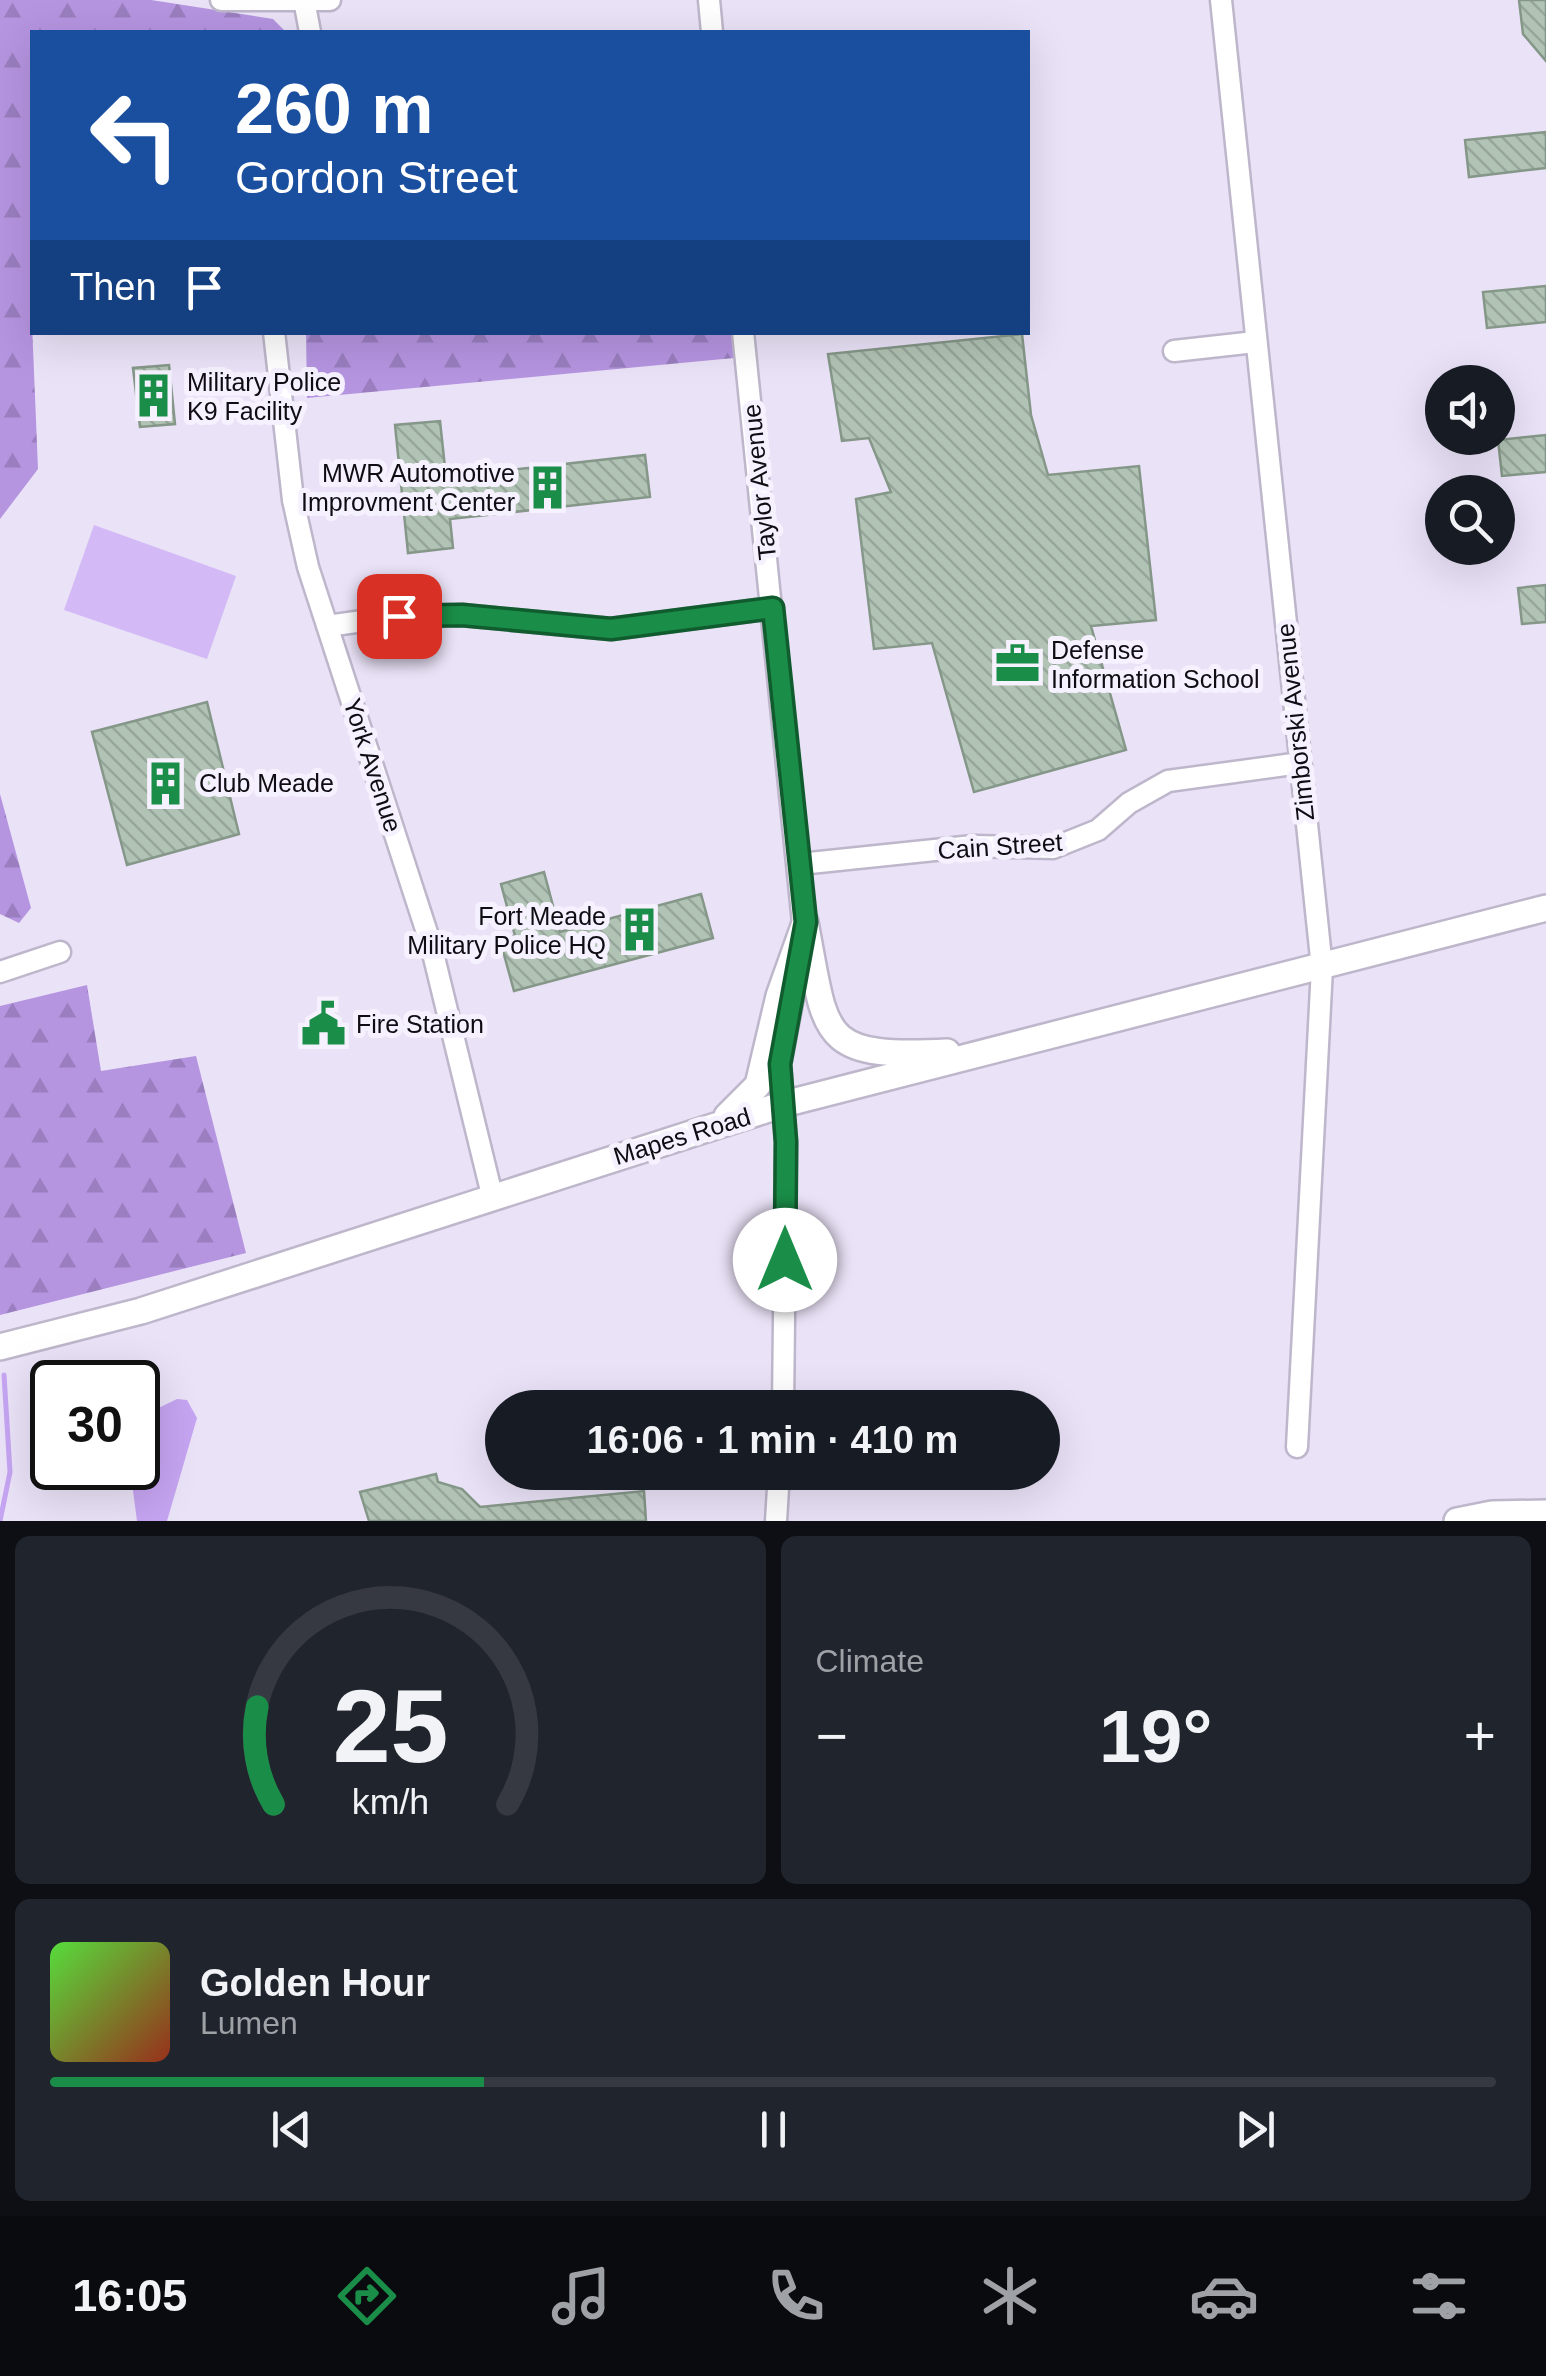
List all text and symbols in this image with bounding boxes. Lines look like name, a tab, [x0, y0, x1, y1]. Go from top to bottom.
icon: left	[70, 70, 200, 200]
text: 260 m	[235, 70, 433, 148]
text: Gordon Street	[235, 152, 518, 203]
icon: arrive	[177, 260, 232, 315]
text: Then	[70, 266, 157, 308]
map controls	[1425, 365, 1515, 565]
button: sound	[1425, 365, 1515, 455]
place label: Military Police K9 Facility	[187, 368, 341, 425]
building icon: Military Police K9 Facility	[130, 372, 178, 420]
street label: Taylor Avenue	[737, 403, 781, 561]
place label: MWR Automotive Improvment Center	[301, 459, 515, 516]
building icon: MWR Automotive Improvment Center	[524, 463, 572, 511]
button: search	[1425, 475, 1515, 565]
pin	[357, 574, 442, 659]
icon: arrive	[372, 589, 427, 644]
street label: Zimborski Avenue	[1271, 622, 1319, 822]
place label: Defense Information School	[1051, 636, 1259, 693]
office icon: Defense Information School	[994, 640, 1042, 688]
street label: York Avenue	[338, 695, 408, 835]
building icon: Club Meade	[142, 759, 190, 807]
place label: Club Meade	[199, 769, 334, 797]
street label: Cain Street	[937, 828, 1063, 864]
place label: Fort Meade Military Police HQ	[407, 902, 606, 959]
building icon: Fort Meade Military Police HQ	[615, 906, 663, 954]
public building icon: Fire Station	[299, 1000, 347, 1048]
place label: Fire Station	[356, 1010, 484, 1038]
street label: Mapes Road	[610, 1102, 754, 1170]
position arrow	[733, 1208, 837, 1312]
speed limit sign: 30	[30, 1360, 160, 1490]
text: 16:06 · 1 min · 410 m	[587, 1419, 958, 1461]
text: Climate	[816, 1643, 924, 1679]
text: 25	[332, 1668, 448, 1784]
text: 19°	[1099, 1694, 1212, 1778]
text: −	[816, 1705, 848, 1767]
text: +	[1464, 1705, 1496, 1767]
text: km/h	[352, 1782, 429, 1822]
text: Golden Hour	[200, 1962, 430, 2004]
text: Lumen	[200, 2005, 298, 2041]
icon: previous	[264, 2102, 319, 2157]
icon: pause	[746, 2102, 801, 2157]
icon: next	[1228, 2102, 1283, 2157]
icon: directions	[332, 2261, 402, 2331]
icon: music	[546, 2261, 616, 2331]
icon: phone	[761, 2261, 831, 2331]
icon: climate	[975, 2261, 1045, 2331]
icon: car	[1189, 2261, 1259, 2331]
icon: filters	[1404, 2261, 1474, 2331]
text: 16:05	[72, 2270, 187, 2321]

